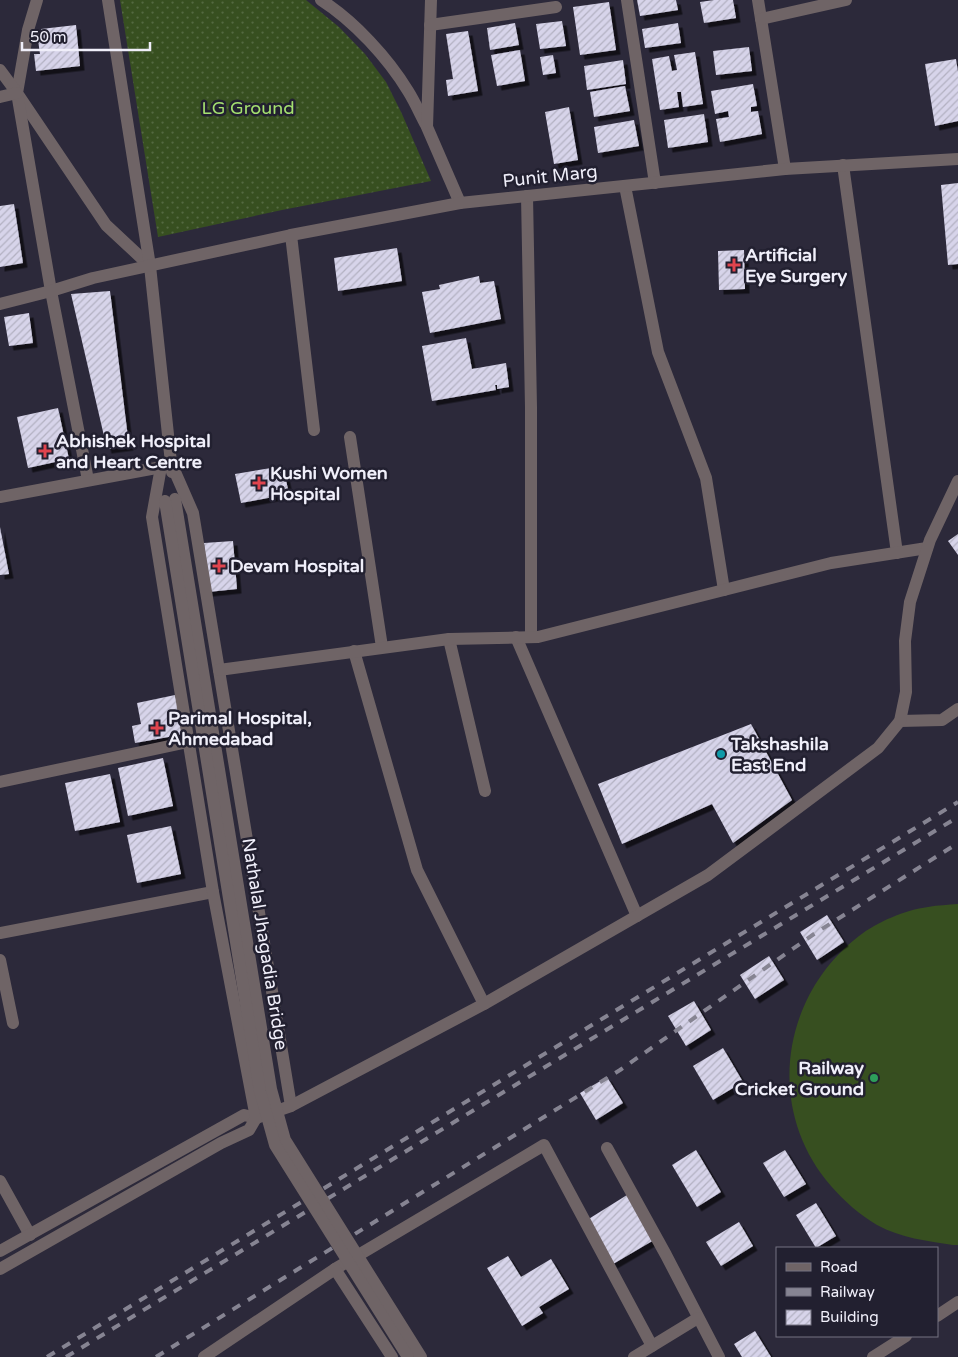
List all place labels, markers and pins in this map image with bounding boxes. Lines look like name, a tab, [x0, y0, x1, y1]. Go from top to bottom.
place label: Artificial Eye Surgery	[745, 244, 848, 287]
marker: Artificial Eye Surgery	[727, 258, 741, 272]
place label: Abhishek Hospital and Heart Centre	[56, 430, 211, 473]
marker: Abhishek Hospital and Heart Centre	[38, 444, 52, 458]
place label: Kushi Women Hospital	[270, 462, 388, 505]
marker: Kushi Women Hospital	[252, 476, 266, 490]
place label: Devam Hospital	[230, 555, 364, 577]
marker: Devam Hospital	[212, 559, 226, 573]
place label: Parimal Hospital, Ahmedabad	[168, 707, 312, 750]
marker: Parimal Hospital, Ahmedabad	[150, 721, 164, 735]
place label: Takshashila East End	[730, 733, 829, 776]
marker: Takshashila East End	[715, 748, 727, 760]
place label: Railway Cricket Ground	[735, 1057, 864, 1100]
marker: Railway Cricket Ground	[868, 1072, 880, 1084]

